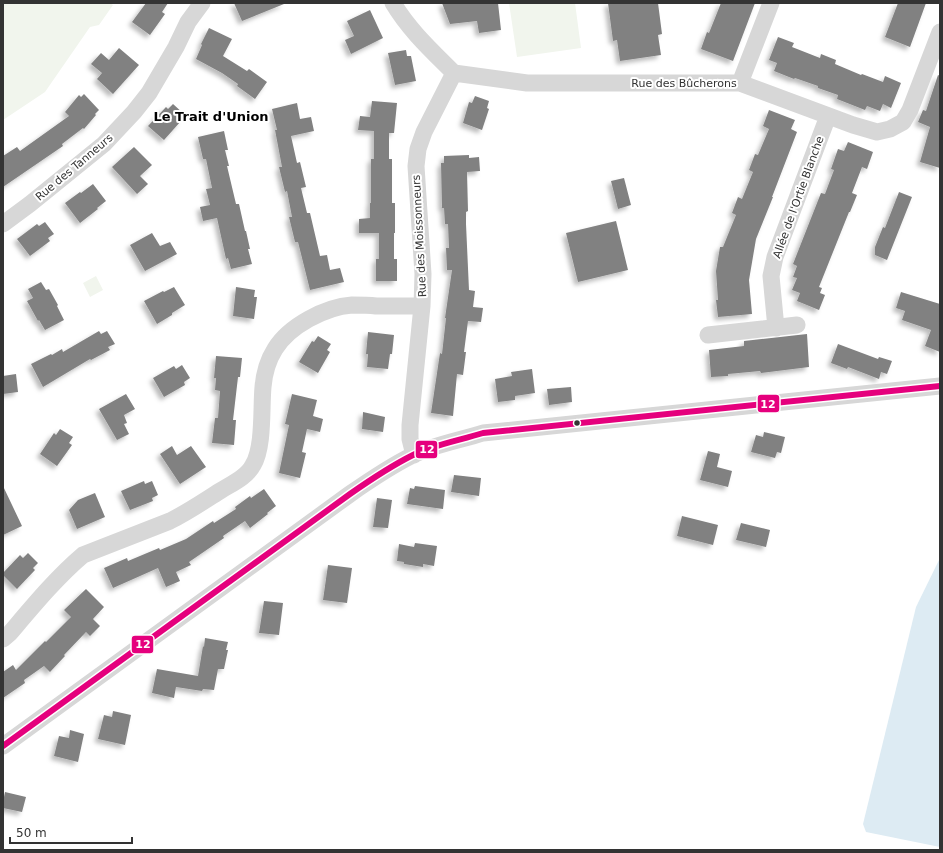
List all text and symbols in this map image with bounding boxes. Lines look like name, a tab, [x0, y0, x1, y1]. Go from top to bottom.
street label: Rue des Bûcherons	[631, 77, 737, 90]
district label: Le Trait d'Union	[153, 109, 269, 124]
street label: Rue des Tanneurs	[33, 131, 116, 204]
street label: Allée de l'Ortie Blanche	[770, 134, 827, 260]
street label: Rue des Moissonneurs	[410, 174, 429, 298]
line badge: 12	[757, 394, 780, 413]
text: 12	[760, 398, 776, 411]
unlabelled marker	[572, 418, 582, 428]
line badge: 12	[415, 440, 438, 459]
text: 12	[419, 443, 435, 456]
line badge: 12	[131, 635, 154, 654]
text: 12	[135, 638, 151, 651]
scale bar	[10, 819, 132, 845]
text: 50 m	[16, 826, 47, 840]

